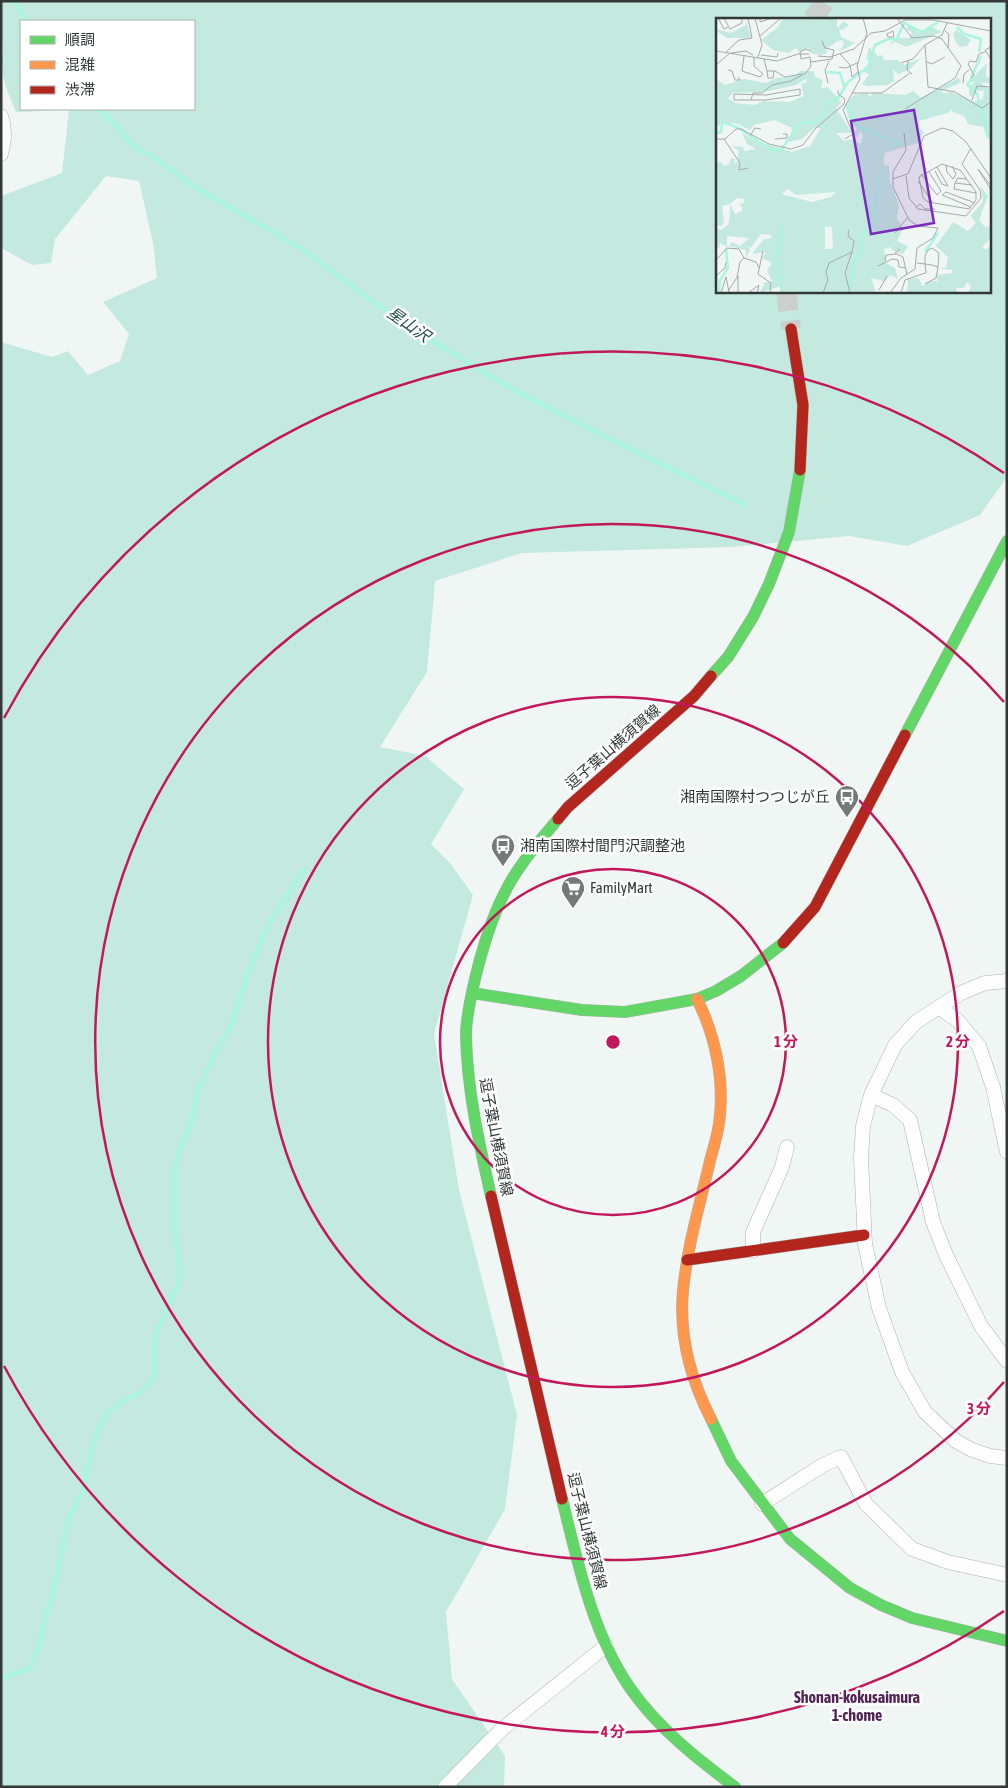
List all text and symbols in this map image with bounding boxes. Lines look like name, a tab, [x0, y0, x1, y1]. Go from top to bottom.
inset map	[716, 18, 990, 292]
legend	[20, 20, 195, 110]
text: 順調	[65, 31, 95, 48]
text: 混雑	[65, 56, 95, 73]
text: 渋滞	[65, 81, 95, 98]
water label: 星山沢	[384, 303, 435, 346]
street label: 逗子葉山横須賀線	[562, 701, 664, 792]
bus stop icon: 湘南国際村つつじが丘	[834, 784, 860, 818]
place label: 湘南国際村つつじが丘	[680, 788, 830, 805]
bus stop icon: 湘南国際村間門沢調整池	[490, 833, 516, 867]
place label: 湘南国際村間門沢調整池	[520, 837, 685, 854]
supermarket icon: FamilyMart	[560, 875, 586, 909]
place label: FamilyMart	[590, 879, 653, 896]
centre of rings	[604, 1033, 622, 1051]
text: 1 分	[774, 1033, 798, 1050]
text: 2 分	[946, 1033, 970, 1050]
street label: 逗子葉山横須賀線	[477, 1076, 516, 1197]
text: 3 分	[967, 1400, 991, 1417]
street label: 逗子葉山横須賀線	[565, 1471, 610, 1591]
district label: Shonan-kokusaimura 1-chome	[794, 1688, 920, 1724]
text: 4 分	[600, 1723, 625, 1740]

